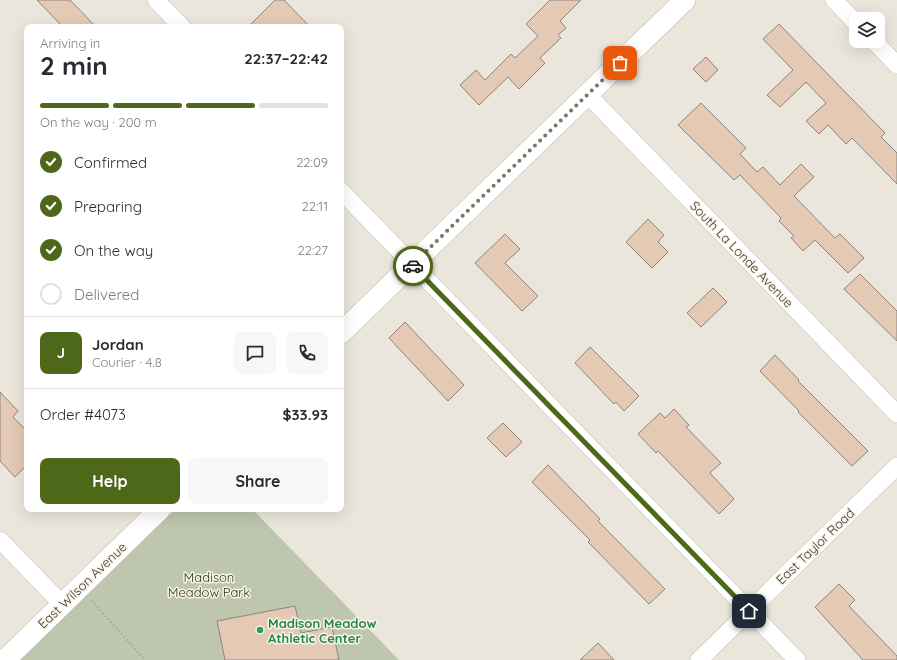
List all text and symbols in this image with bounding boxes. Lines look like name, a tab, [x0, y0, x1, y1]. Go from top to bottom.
map controls	[849, 12, 885, 48]
button: layers	[849, 12, 885, 48]
text: Arriving in	[40, 35, 100, 51]
pin	[603, 46, 637, 80]
text: 2 min	[40, 49, 108, 82]
text: 22:37–22:42	[244, 49, 328, 68]
icon: bag	[609, 52, 631, 74]
text: On the way · 200 m	[40, 114, 157, 130]
icon: check	[40, 151, 62, 173]
text: Confirmed	[74, 153, 147, 172]
text: 22:09	[296, 154, 328, 170]
icon: check	[40, 195, 62, 217]
text: Preparing	[74, 197, 142, 216]
street label: South La Londe Avenue	[687, 197, 797, 311]
text: 22:11	[302, 198, 328, 214]
icon: check	[40, 239, 62, 261]
text: On the way	[74, 241, 153, 260]
text: 22:27	[298, 242, 328, 258]
courier	[393, 246, 433, 286]
icon: car	[402, 255, 424, 277]
text: Delivered	[74, 285, 139, 304]
button: chat	[234, 332, 276, 374]
button: phone	[286, 332, 328, 374]
text: Jordan	[92, 335, 144, 354]
text: J	[57, 343, 65, 362]
text: Courier · 4.8	[92, 354, 162, 370]
text: Order #4073	[40, 405, 126, 424]
text: $33.93	[283, 405, 328, 424]
button: Help	[40, 458, 180, 504]
button: Share	[188, 458, 328, 504]
street label: East Taylor Road	[773, 505, 857, 587]
street label: East Wilson Avenue	[34, 539, 130, 631]
park label: Madison Meadow Park	[168, 569, 250, 600]
pin	[732, 594, 766, 628]
icon: home	[738, 600, 760, 622]
place label: Madison Meadow Athletic Center	[268, 615, 377, 646]
marker: Madison Meadow Athletic Center	[255, 625, 265, 635]

